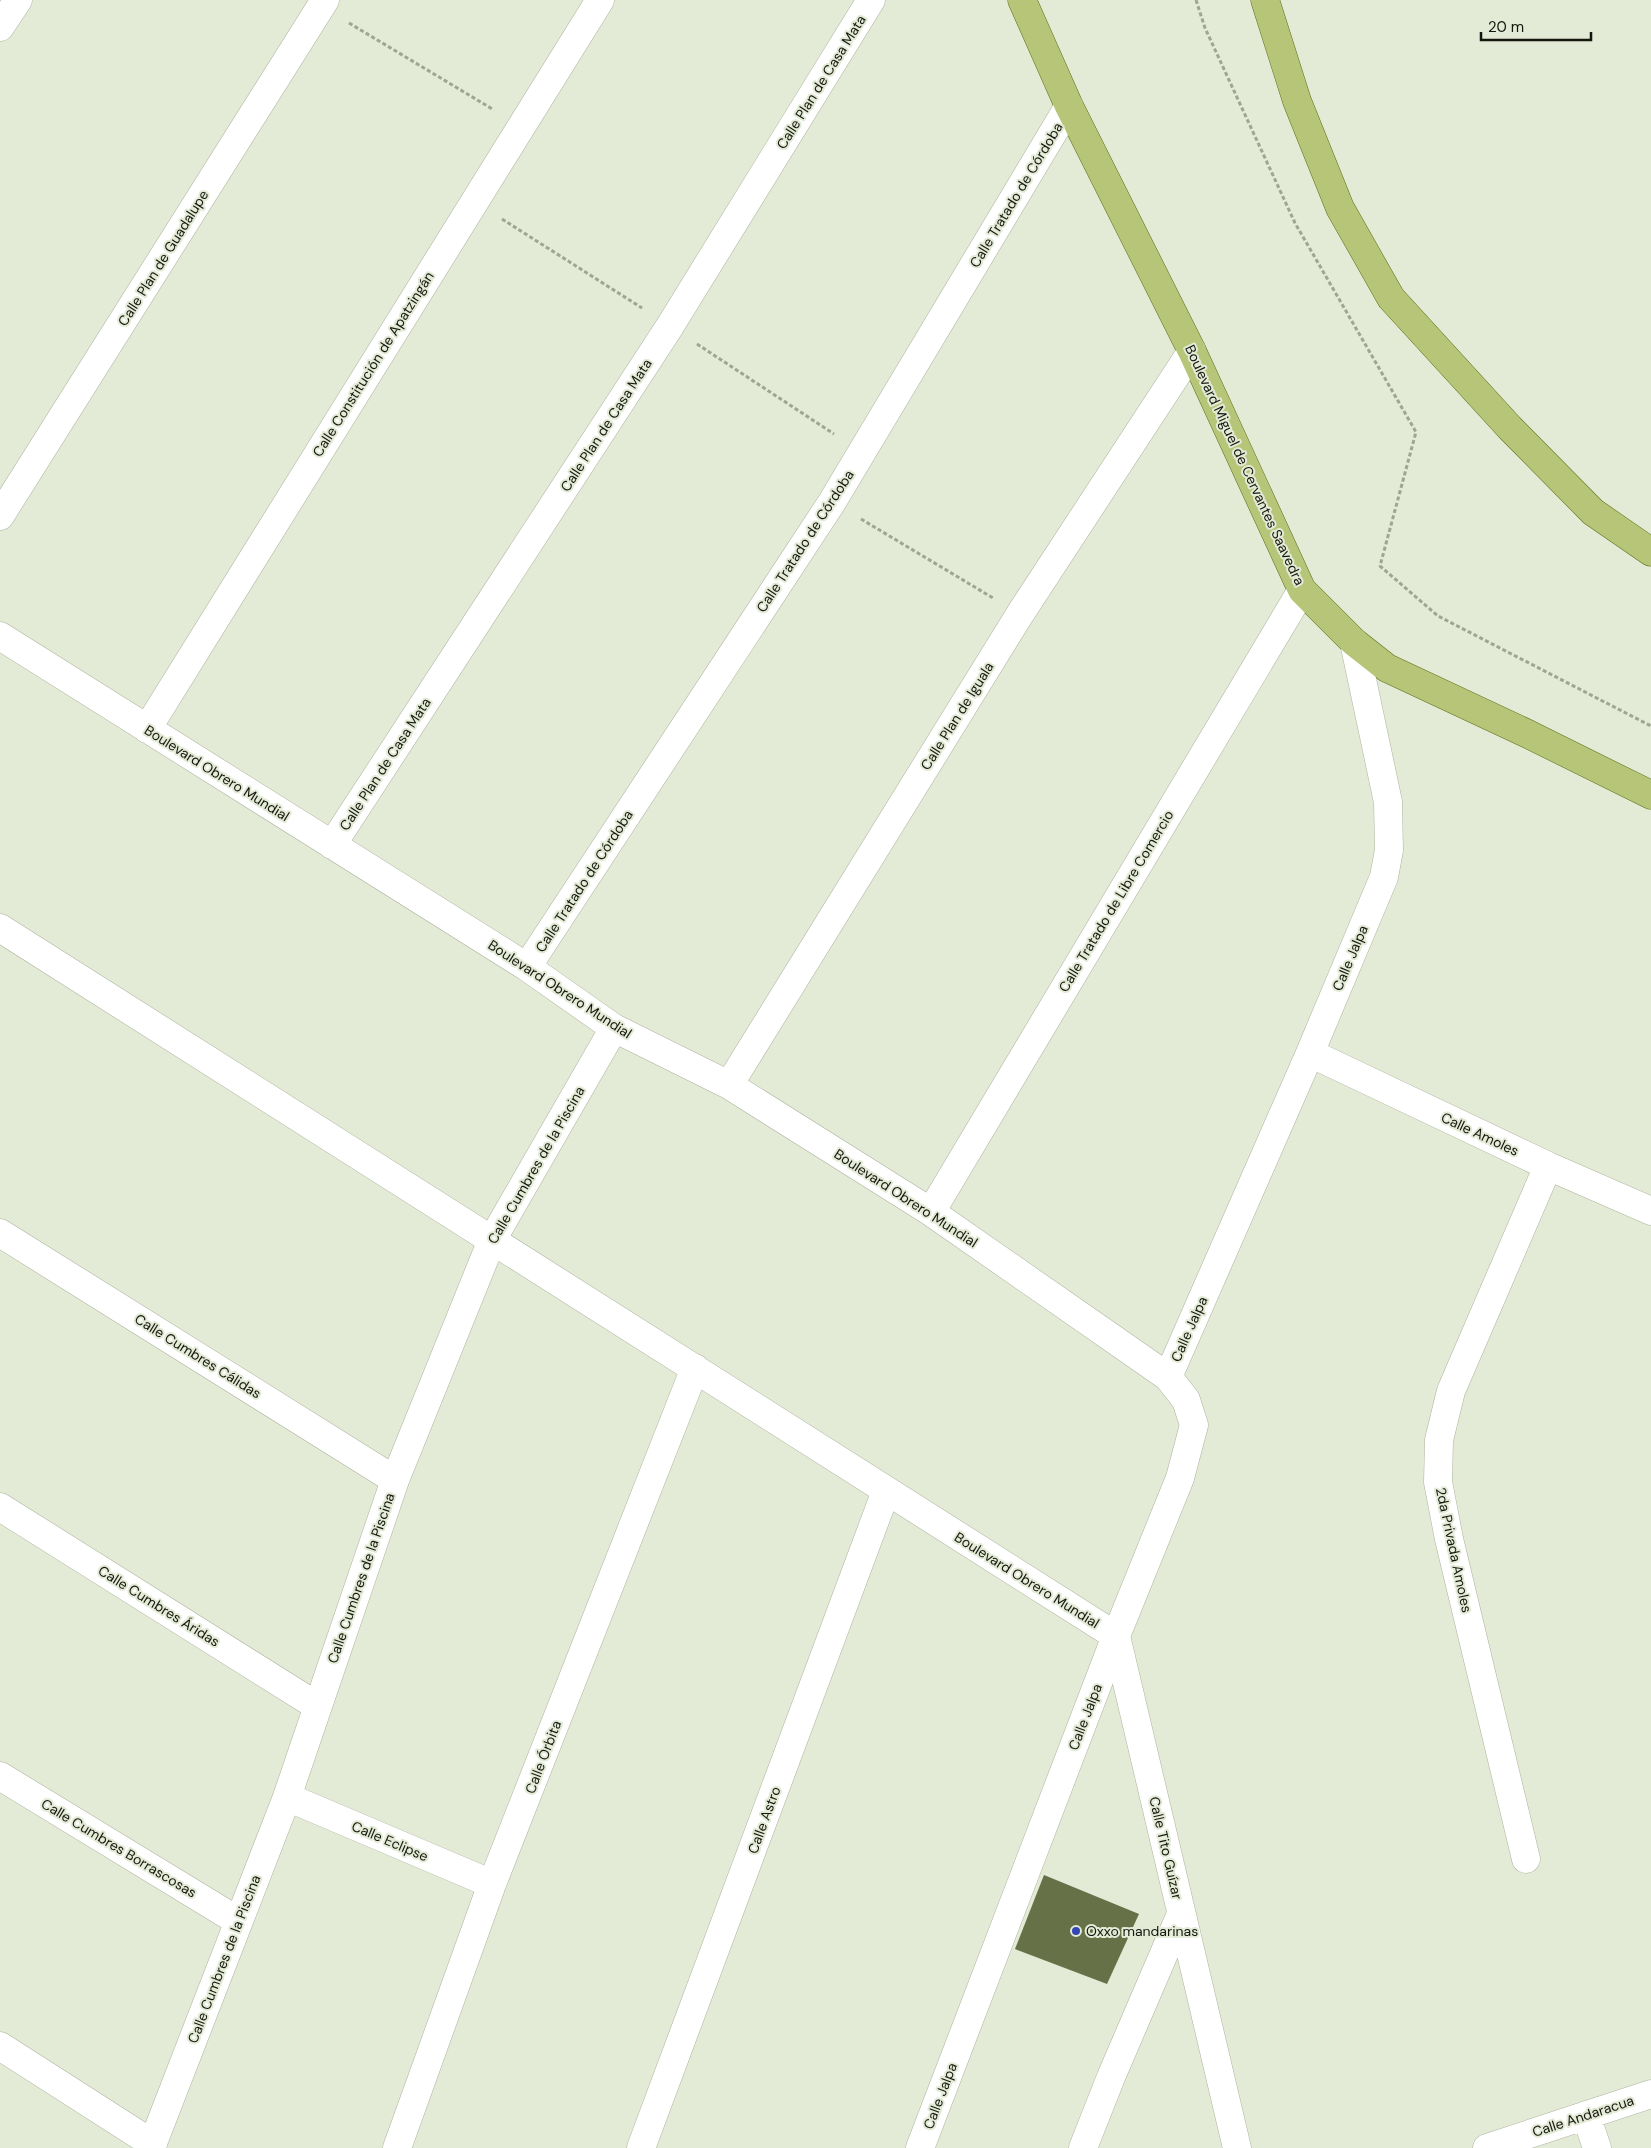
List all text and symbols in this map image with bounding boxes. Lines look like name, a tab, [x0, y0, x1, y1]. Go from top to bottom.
scale bar	[1481, 10, 1591, 42]
street label: Calle Plan de Casa Mata	[772, 12, 870, 152]
text: 20 m	[1488, 17, 1524, 37]
street label: Calle Tratado de Córdoba	[965, 119, 1067, 271]
street label: Calle Plan de Guadalupe	[114, 187, 212, 329]
street label: Calle Constitución de Apatzingán	[308, 268, 438, 460]
street label: Boulevard Miguel de Cervantes Saavedra	[1181, 342, 1309, 588]
street label: Calle Plan de Casa Mata	[556, 355, 656, 495]
street label: Calle Tratado de Córdoba	[752, 466, 858, 616]
street label: Calle Plan de Iguala	[916, 659, 998, 773]
street label: Calle Plan de Casa Mata	[335, 694, 435, 834]
street label: Boulevard Obrero Mundial	[141, 721, 293, 825]
street label: Calle Tratado de Córdoba	[531, 806, 637, 956]
street label: Calle Tratado de Libre Comercio	[1054, 807, 1178, 995]
street label: Calle Jalpa	[1328, 922, 1372, 994]
street label: Boulevard Obrero Mundial	[485, 936, 635, 1042]
street label: Calle Cumbres de la Piscina	[483, 1083, 589, 1247]
street label: Calle Amoles	[1438, 1108, 1522, 1160]
street label: Boulevard Obrero Mundial	[831, 1145, 981, 1251]
street label: Calle Jalpa	[1167, 1293, 1211, 1365]
street label: Calle Cumbres Cálidas	[131, 1310, 265, 1402]
street label: 2da Privada Amoles	[1432, 1486, 1476, 1614]
street label: Calle Cumbres de la Piscina	[323, 1490, 399, 1666]
street label: Boulevard Obrero Mundial	[951, 1528, 1103, 1632]
street label: Calle Cumbres Áridas	[95, 1561, 223, 1651]
street label: Calle Jalpa	[1064, 1681, 1106, 1753]
street label: Calle Órbita	[521, 1718, 565, 1796]
street label: Calle Astro	[744, 1784, 784, 1856]
street label: Calle Cumbres Borrascosas	[38, 1794, 200, 1902]
street label: Calle Tito Guízar	[1145, 1795, 1187, 1901]
street label: Calle Eclipse	[349, 1817, 431, 1865]
street label: Calle Cumbres de la Piscina	[184, 1872, 264, 2046]
place label: Oxxo mandarinas	[1086, 1922, 1198, 1940]
marker: Oxxo mandarinas	[1070, 1925, 1082, 1937]
street label: Calle Jalpa	[919, 2060, 961, 2132]
street label: Calle Andaracua	[1530, 2091, 1636, 2141]

